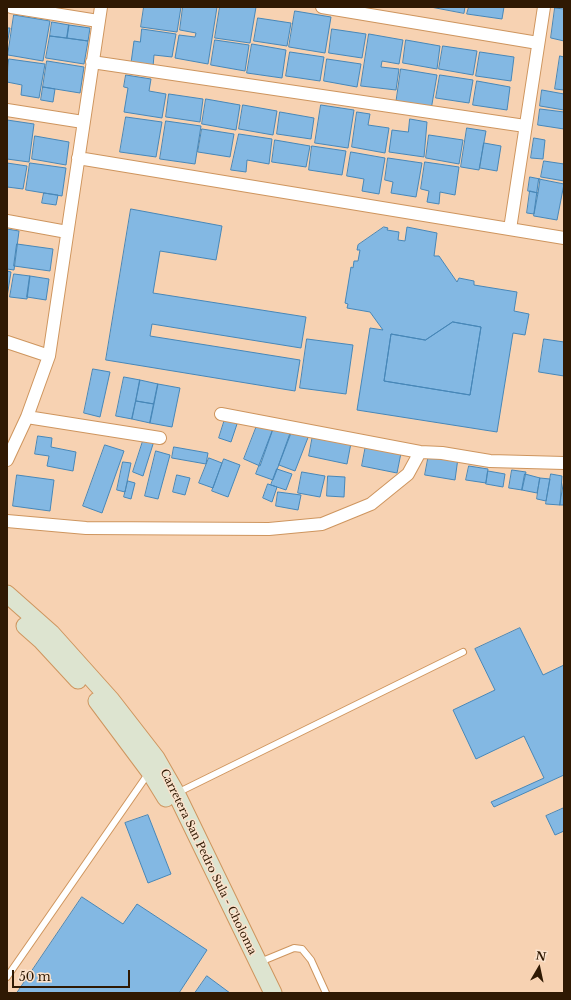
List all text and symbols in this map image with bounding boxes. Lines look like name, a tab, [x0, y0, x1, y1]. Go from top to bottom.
street label: Carretera San Pedro Sula - Choloma	[157, 767, 259, 957]
north arrow	[519, 948, 559, 988]
text: N	[535, 948, 547, 964]
scale bar	[14, 962, 132, 988]
text: 50 m	[19, 969, 51, 984]

